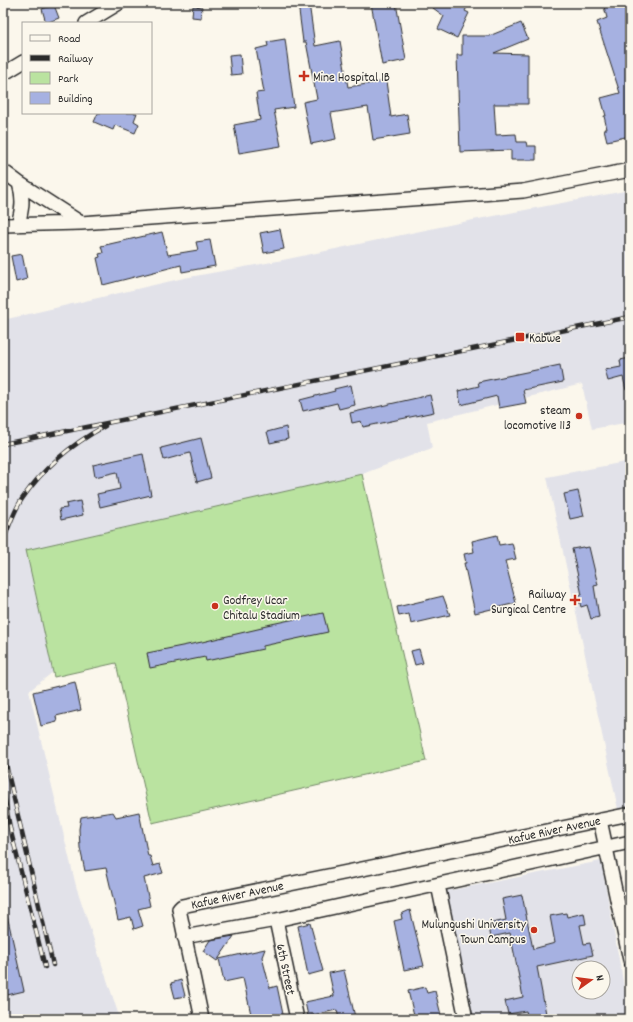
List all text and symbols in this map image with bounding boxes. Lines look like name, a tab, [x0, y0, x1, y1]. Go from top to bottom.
legend	[22, 22, 152, 114]
text: Road	[58, 31, 80, 48]
text: Railway	[58, 51, 94, 68]
place label: Mine Hospital 1B	[313, 69, 390, 88]
marker: Mine Hospital 1B	[298, 70, 310, 82]
text: Park	[58, 71, 79, 88]
text: Building	[58, 91, 93, 108]
place label: Kabwe	[529, 330, 561, 349]
marker: Kabwe	[514, 331, 526, 343]
place label: steam locomotive 113	[504, 402, 571, 436]
marker: steam locomotive 113	[574, 411, 584, 421]
place label: Railway Surgical Centre	[491, 586, 567, 620]
place label: Godfrey Ucar Chitalu Stadium	[223, 592, 300, 626]
marker: Railway Surgical Centre	[569, 594, 581, 606]
marker: Godfrey Ucar Chitalu Stadium	[210, 601, 220, 611]
street label: Kafue River Avenue	[506, 812, 603, 851]
street label: Kafue River Avenue	[189, 877, 286, 916]
place label: Mulungushi University Town Campus	[421, 916, 527, 950]
marker: Mulungushi University Town Campus	[529, 925, 539, 935]
street label: 6th Street	[270, 942, 299, 997]
north arrow	[571, 960, 611, 1000]
text: N	[590, 973, 607, 983]

